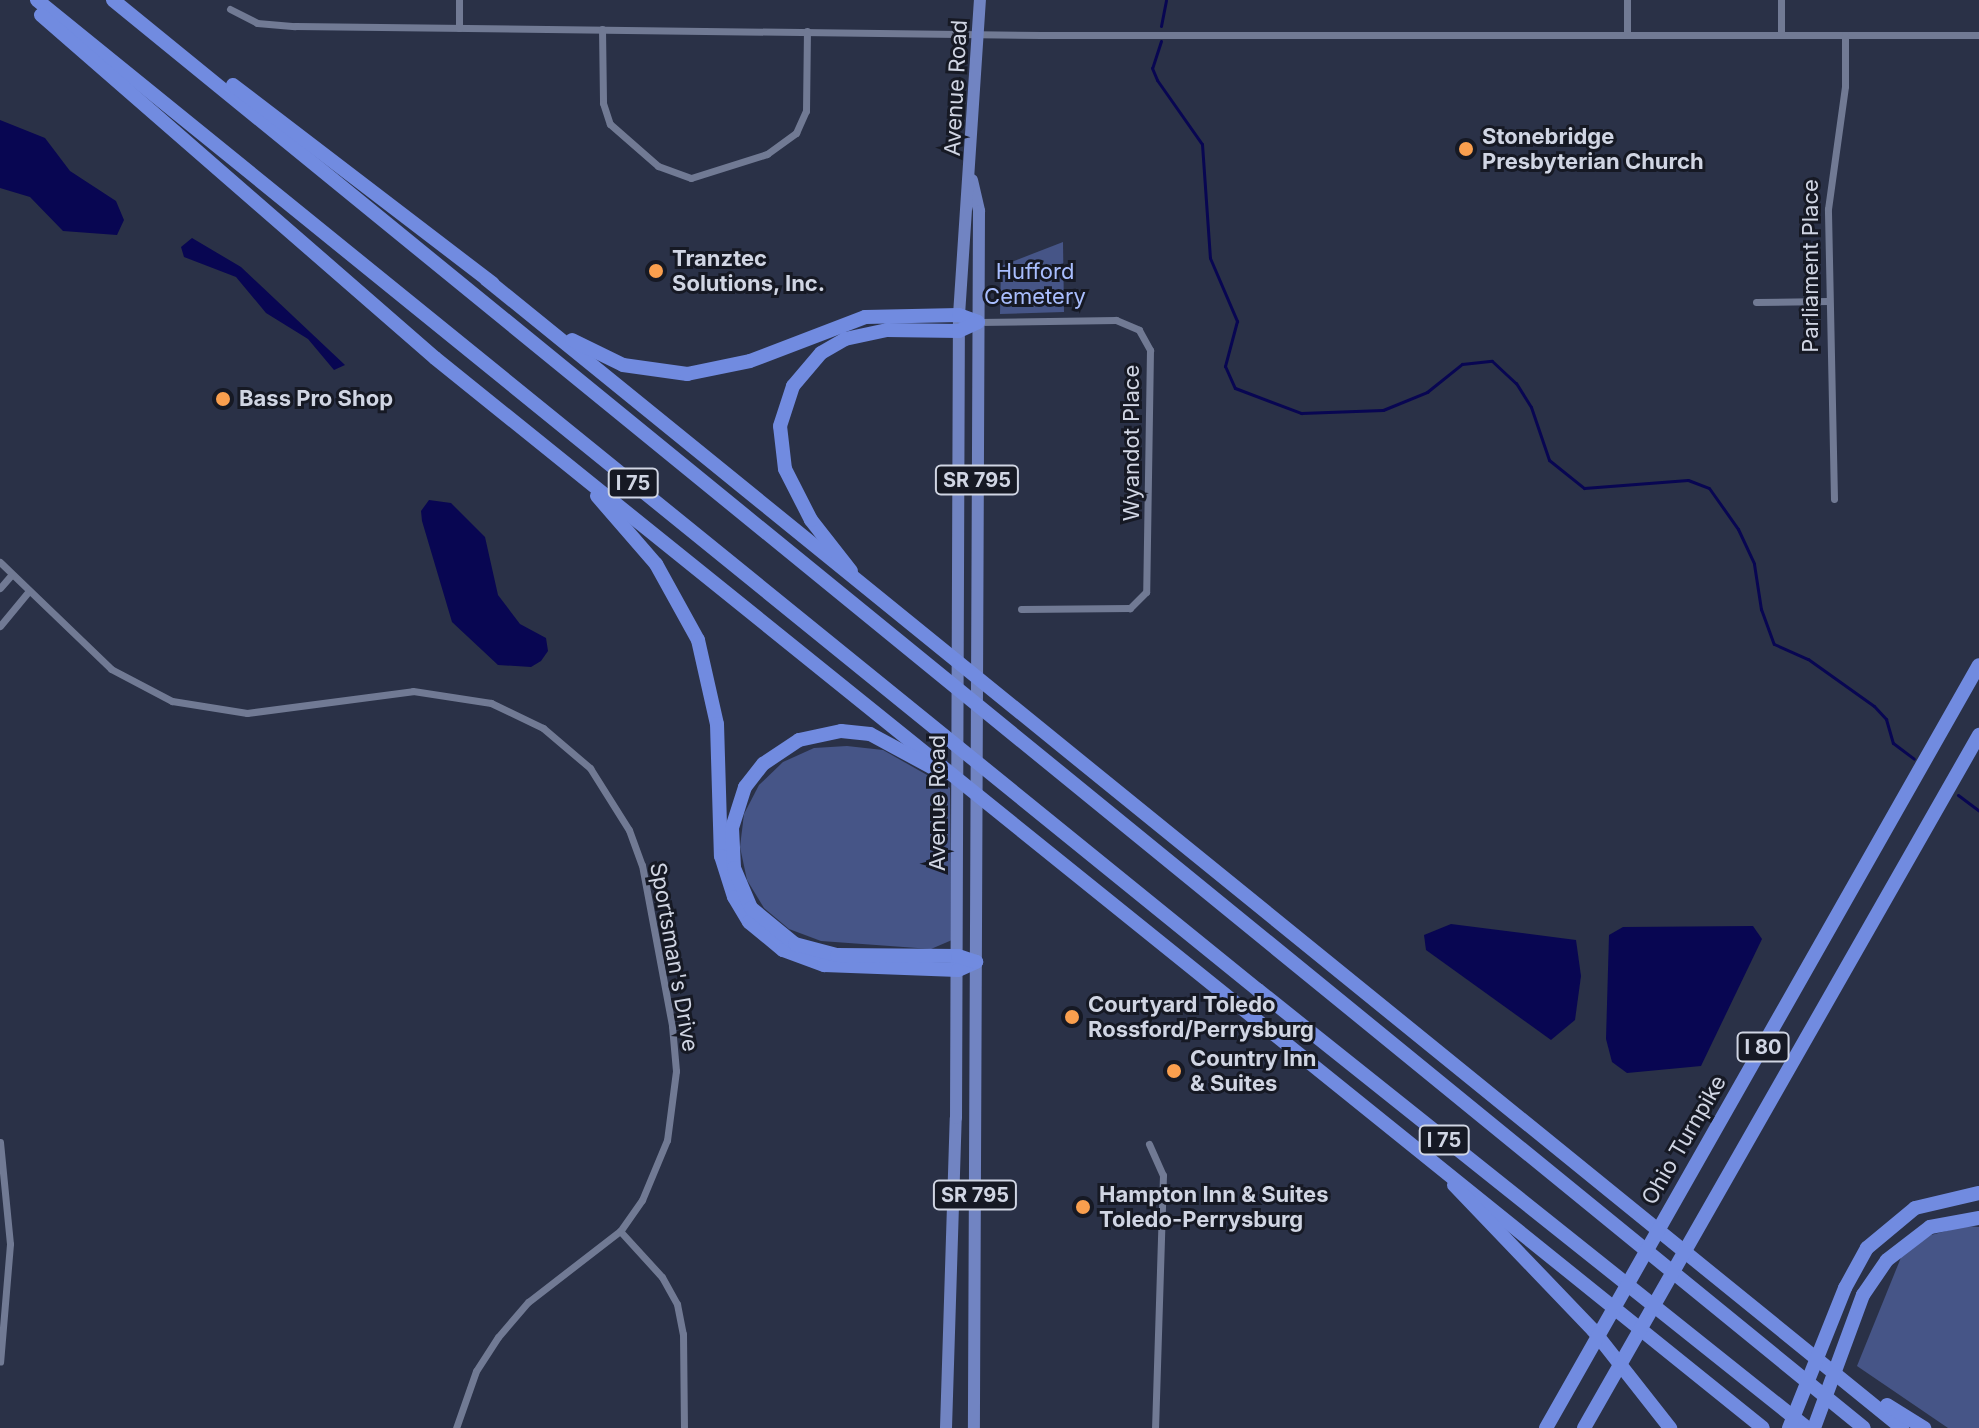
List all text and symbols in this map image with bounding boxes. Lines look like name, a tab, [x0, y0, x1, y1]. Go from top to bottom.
street label: Avenue Road	[939, 19, 973, 157]
place label: Stonebridge Presbyterian Church	[1482, 123, 1704, 174]
marker: Stonebridge Presbyterian Church	[1457, 140, 1475, 158]
street label: Parliament Place	[1798, 179, 1824, 353]
place label: Tranztec Solutions, Inc.	[672, 245, 826, 296]
park label: Hufford Cemetery	[984, 258, 1086, 310]
marker: Tranztec Solutions, Inc.	[647, 262, 665, 280]
street label: Wyandot Place	[1119, 365, 1145, 521]
place label: Bass Pro Shop	[239, 386, 393, 412]
marker: Bass Pro Shop	[214, 390, 232, 408]
road number: SR 795	[933, 464, 1021, 496]
road number: I 75	[607, 467, 659, 499]
street label: Avenue Road	[925, 735, 951, 871]
street label: Sportsman's Drive	[644, 860, 704, 1054]
place label: Courtyard Toledo Rossford/Perrysburg	[1088, 991, 1314, 1042]
marker: Courtyard Toledo Rossford/Perrysburg	[1063, 1008, 1081, 1026]
road number: I 80	[1735, 1031, 1791, 1063]
place label: Country Inn & Suites	[1190, 1045, 1317, 1096]
marker: Country Inn & Suites	[1165, 1062, 1183, 1080]
street label: Ohio Turnpike	[1636, 1071, 1732, 1209]
road number: I 75	[1418, 1124, 1470, 1156]
road number: SR 795	[931, 1179, 1019, 1211]
place label: Hampton Inn & Suites Toledo-Perrysburg	[1099, 1181, 1328, 1232]
marker: Hampton Inn & Suites Toledo-Perrysburg	[1074, 1198, 1092, 1216]

